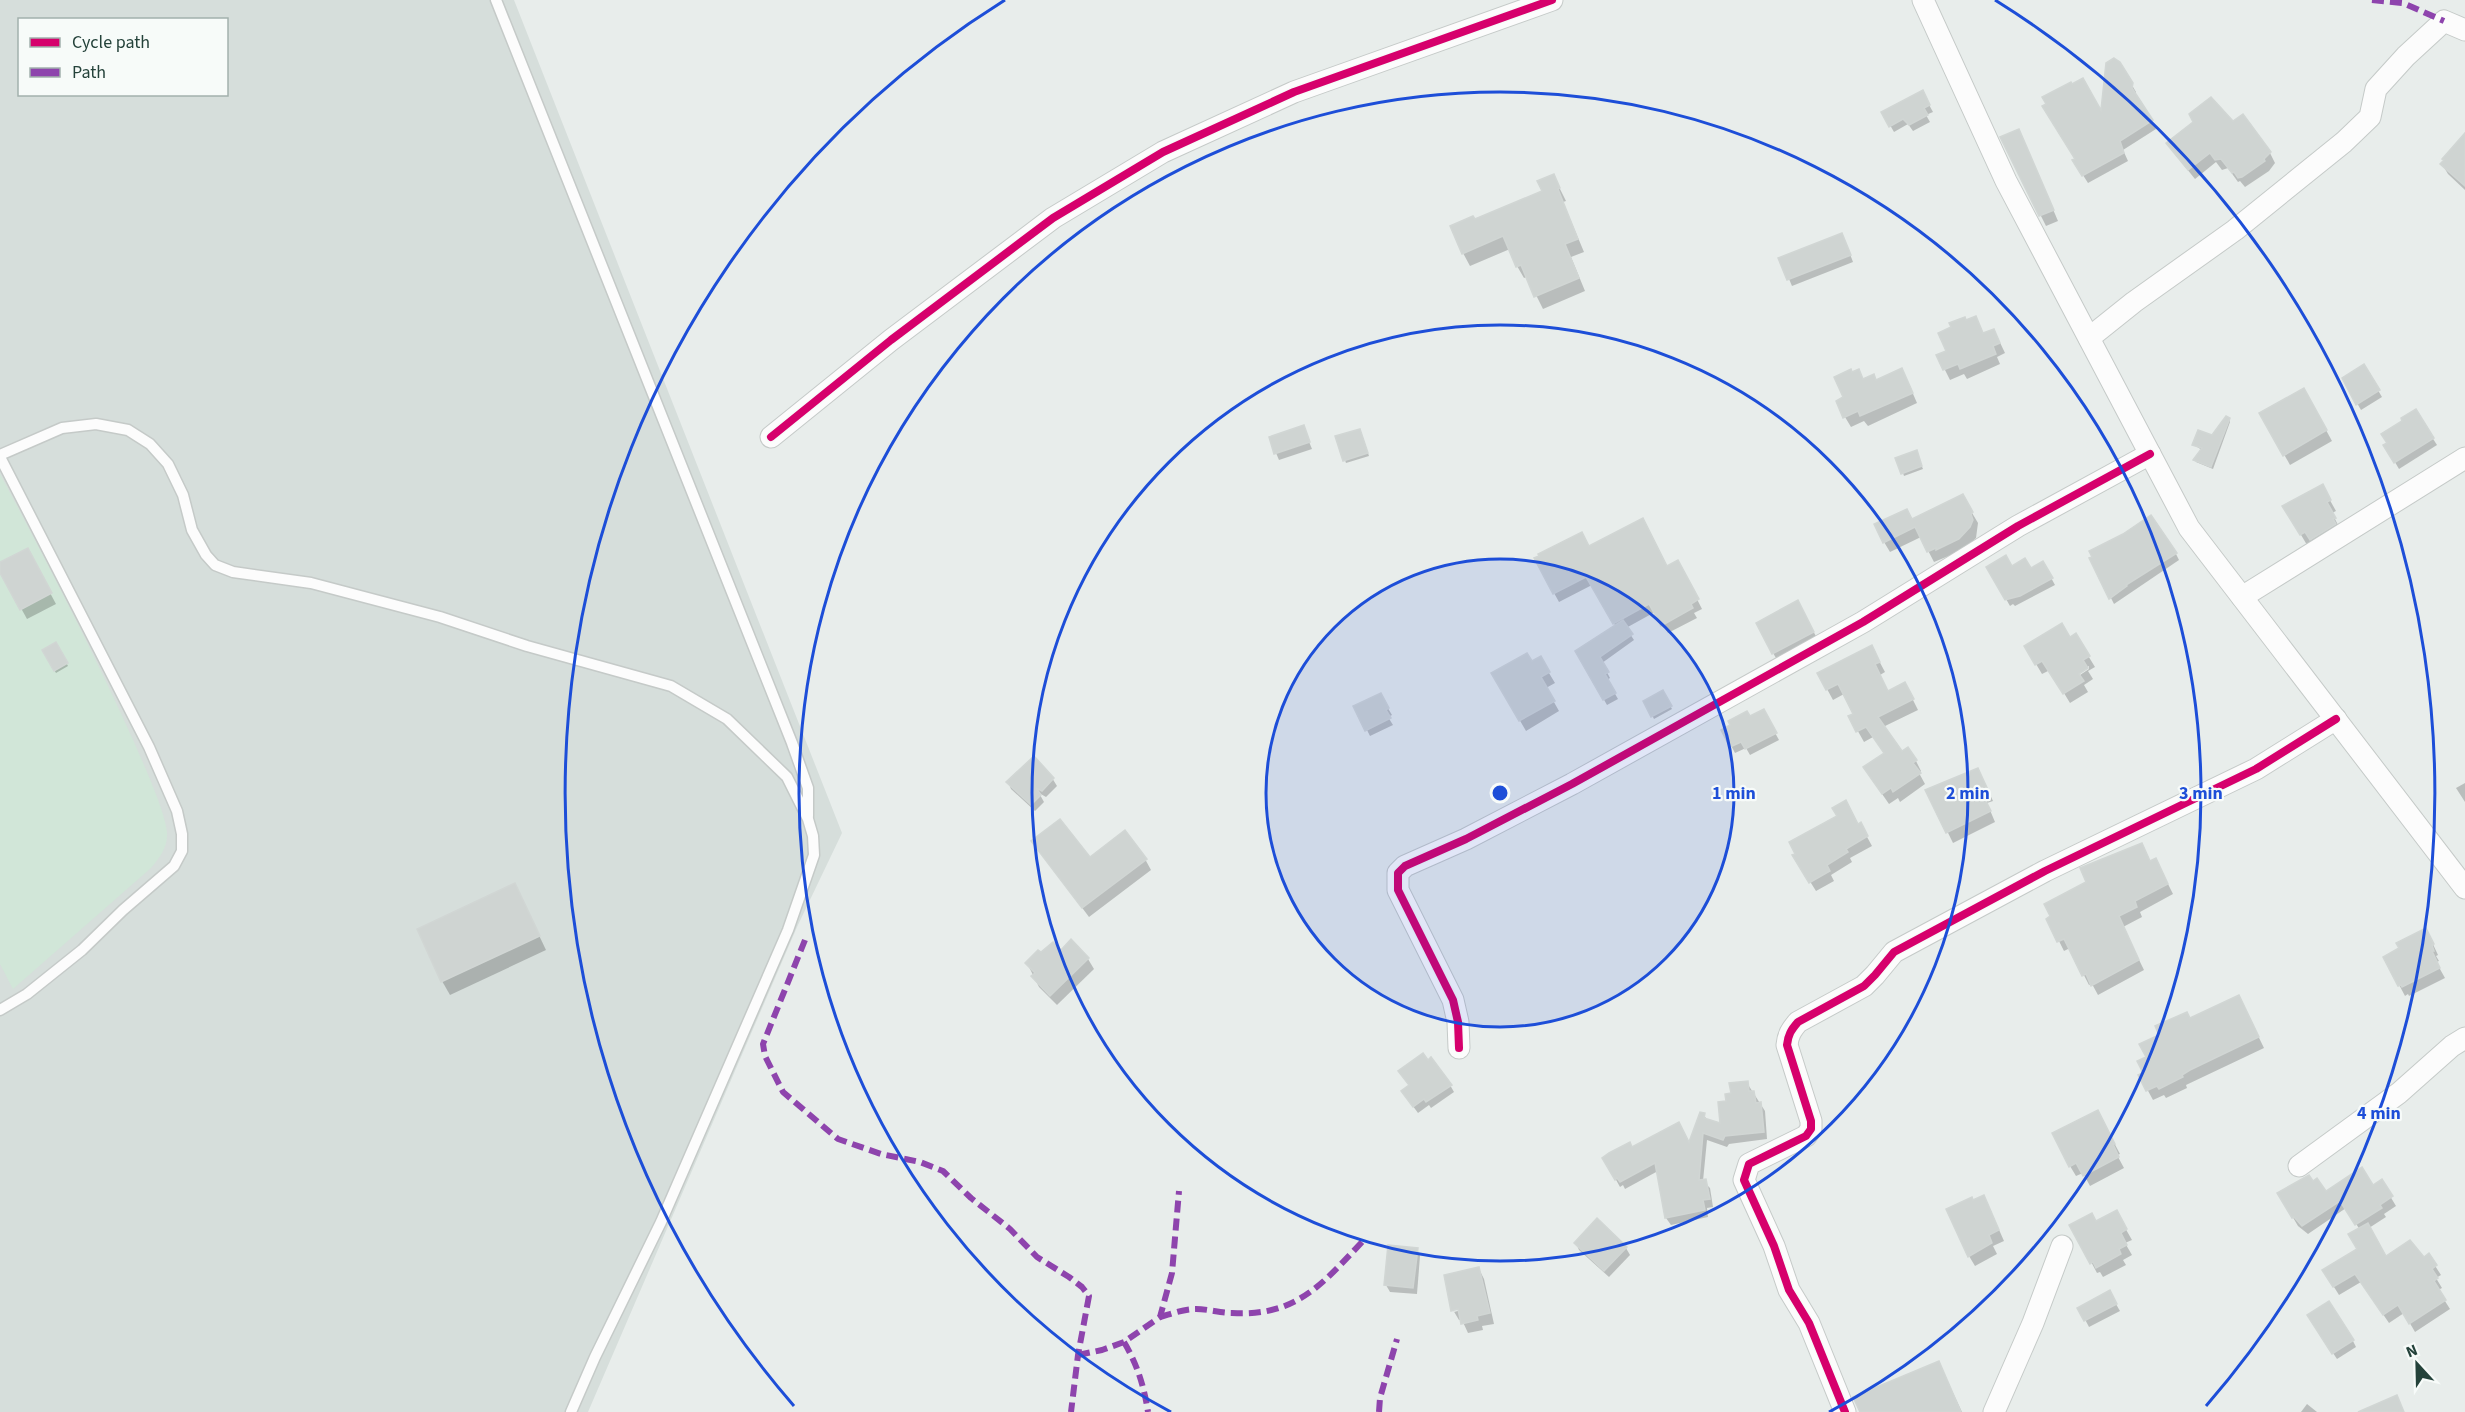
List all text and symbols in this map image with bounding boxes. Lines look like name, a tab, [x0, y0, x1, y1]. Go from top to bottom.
legend	[18, 18, 228, 96]
text: Cycle path	[72, 30, 150, 55]
text: Path	[72, 60, 106, 85]
text: 1 min	[1712, 781, 1756, 806]
text: 2 min	[1946, 781, 1990, 806]
text: 3 min	[2179, 781, 2223, 806]
centre of rings	[1490, 783, 1510, 803]
text: 4 min	[2357, 1101, 2401, 1126]
north arrow	[2387, 1334, 2447, 1394]
text: N	[2403, 1339, 2421, 1363]

